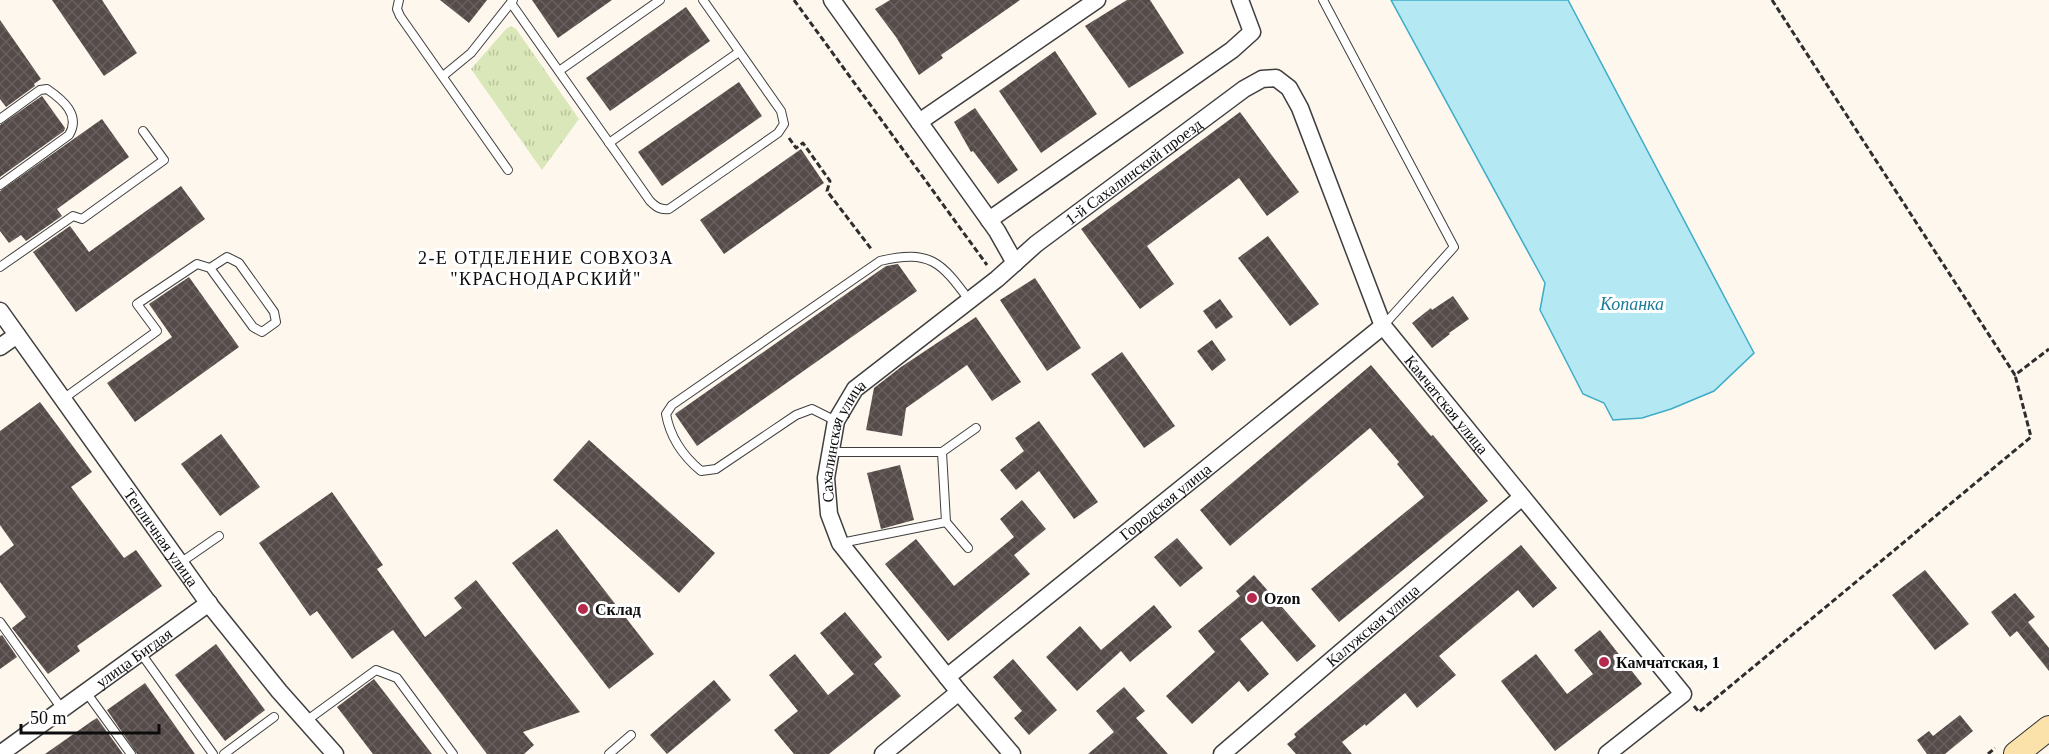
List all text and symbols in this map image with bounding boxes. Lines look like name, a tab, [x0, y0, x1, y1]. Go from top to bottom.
street label: 1-й Сахалинский проезд	[1062, 115, 1206, 228]
district label: 2-Е ОТДЕЛЕНИЕ СОВХОЗА "КРАСНОДАРСКИЙ"	[418, 248, 674, 289]
water label: Копанка	[1599, 294, 1664, 314]
street label: Камчатская улица	[1402, 352, 1492, 457]
street label: Сахалинская улица	[817, 376, 869, 503]
street label: Городская улица	[1116, 460, 1214, 543]
street label: Тепличная улица	[121, 485, 202, 589]
street label: Калужская улица	[1322, 581, 1422, 670]
place label: Ozon	[1264, 590, 1301, 607]
marker: Ozon	[1245, 591, 1259, 605]
place label: Склад	[595, 601, 641, 618]
marker: Склад	[576, 602, 590, 616]
street label: улица Бигдая	[92, 624, 176, 691]
place label: Камчатская, 1	[1616, 654, 1720, 671]
marker: Камчатская, 1	[1597, 655, 1611, 669]
scale bar	[21, 697, 159, 735]
text: 50 m	[30, 708, 67, 728]

